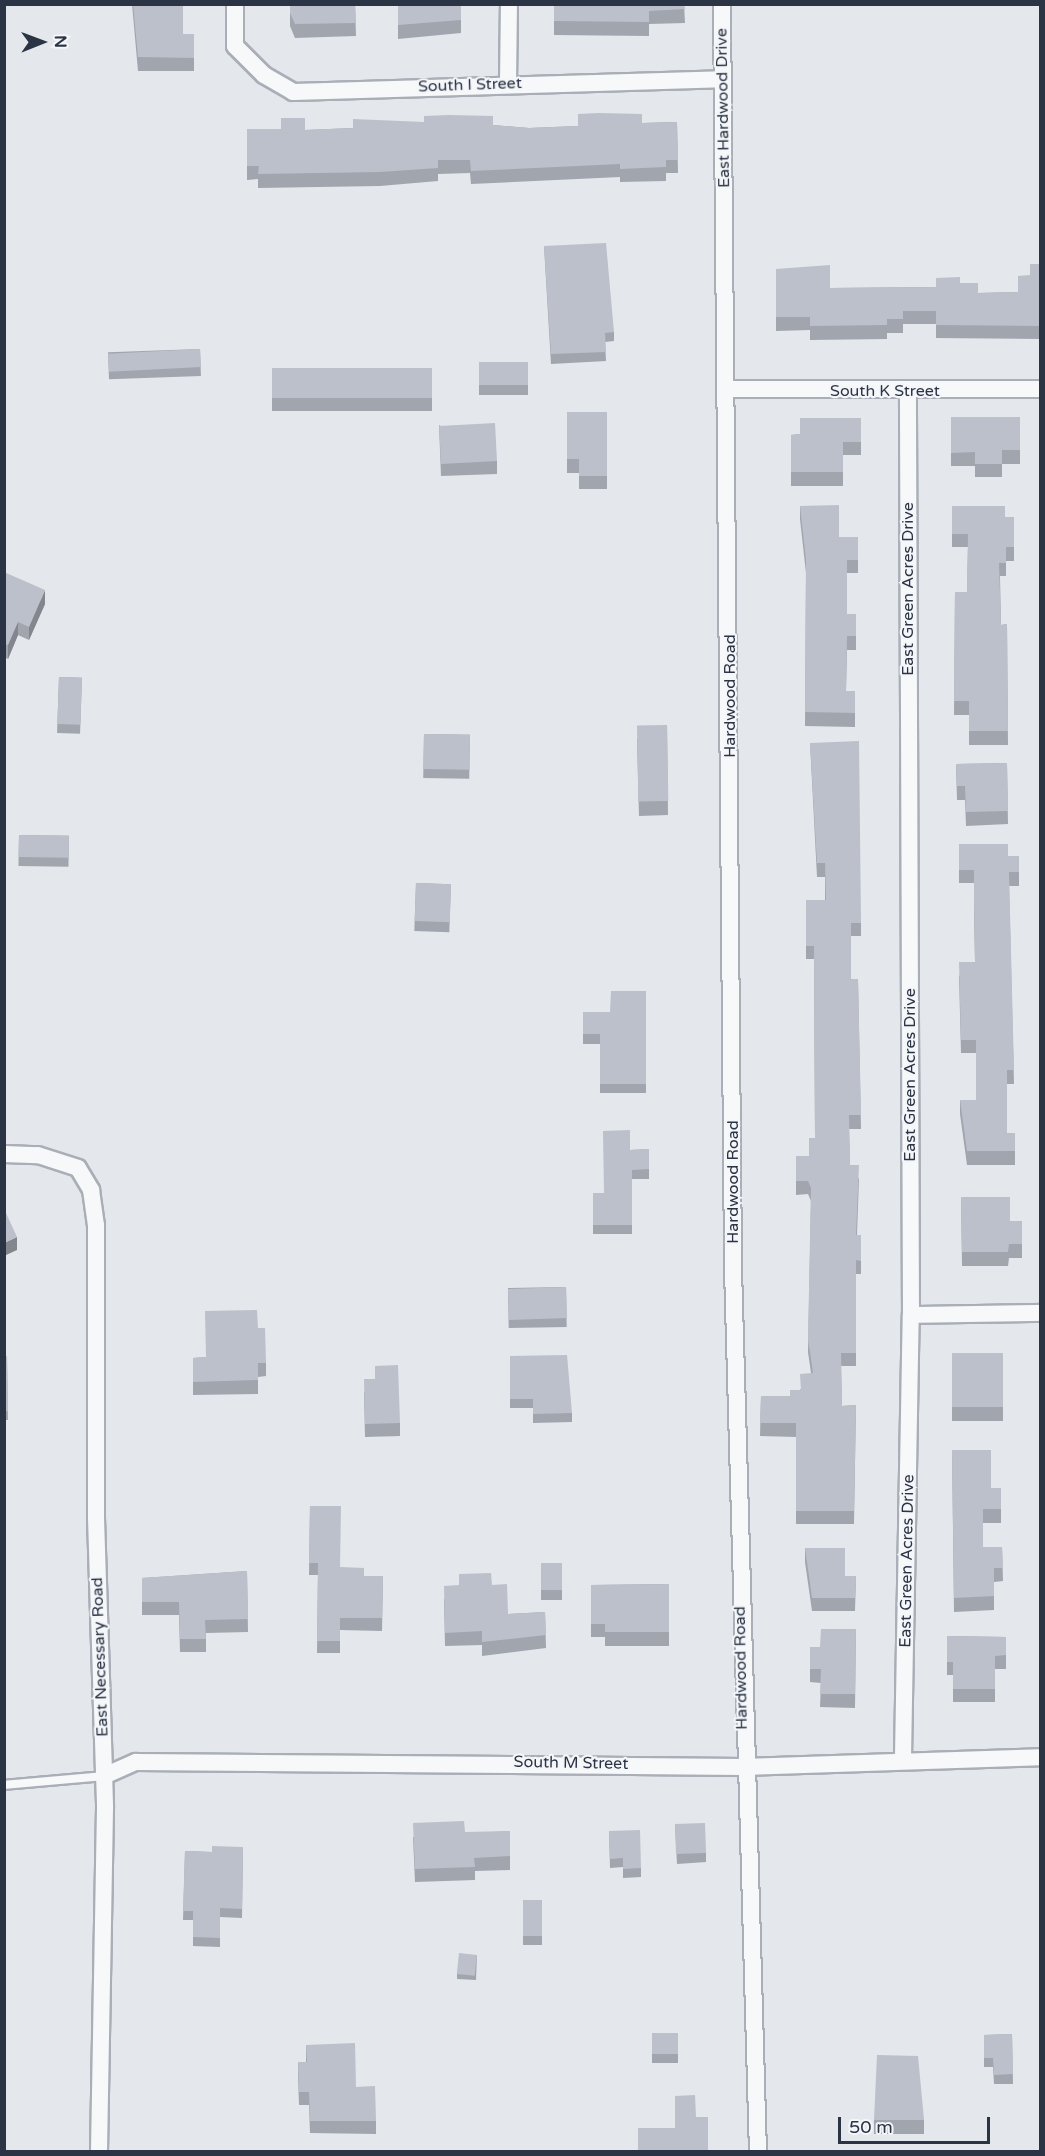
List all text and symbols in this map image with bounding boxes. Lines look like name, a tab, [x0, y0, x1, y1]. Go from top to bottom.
north arrow	[12, 12, 72, 72]
street label: East Hardwood Drive	[712, 28, 734, 188]
text: N	[50, 35, 70, 48]
street label: South I Street	[418, 74, 522, 96]
street label: South K Street	[830, 381, 940, 401]
street label: East Green Acres Drive	[898, 502, 918, 676]
street label: Hardwood Road	[720, 634, 740, 758]
street label: East Green Acres Drive	[900, 988, 920, 1162]
street label: Hardwood Road	[723, 1120, 743, 1244]
street label: East Green Acres Drive	[896, 1474, 918, 1648]
street label: East Necessary Road	[88, 1577, 112, 1737]
street label: Hardwood Road	[730, 1606, 752, 1730]
street label: South M Street	[513, 1752, 629, 1774]
scale bar	[841, 2105, 992, 2143]
text: 50 m	[849, 2116, 893, 2138]

